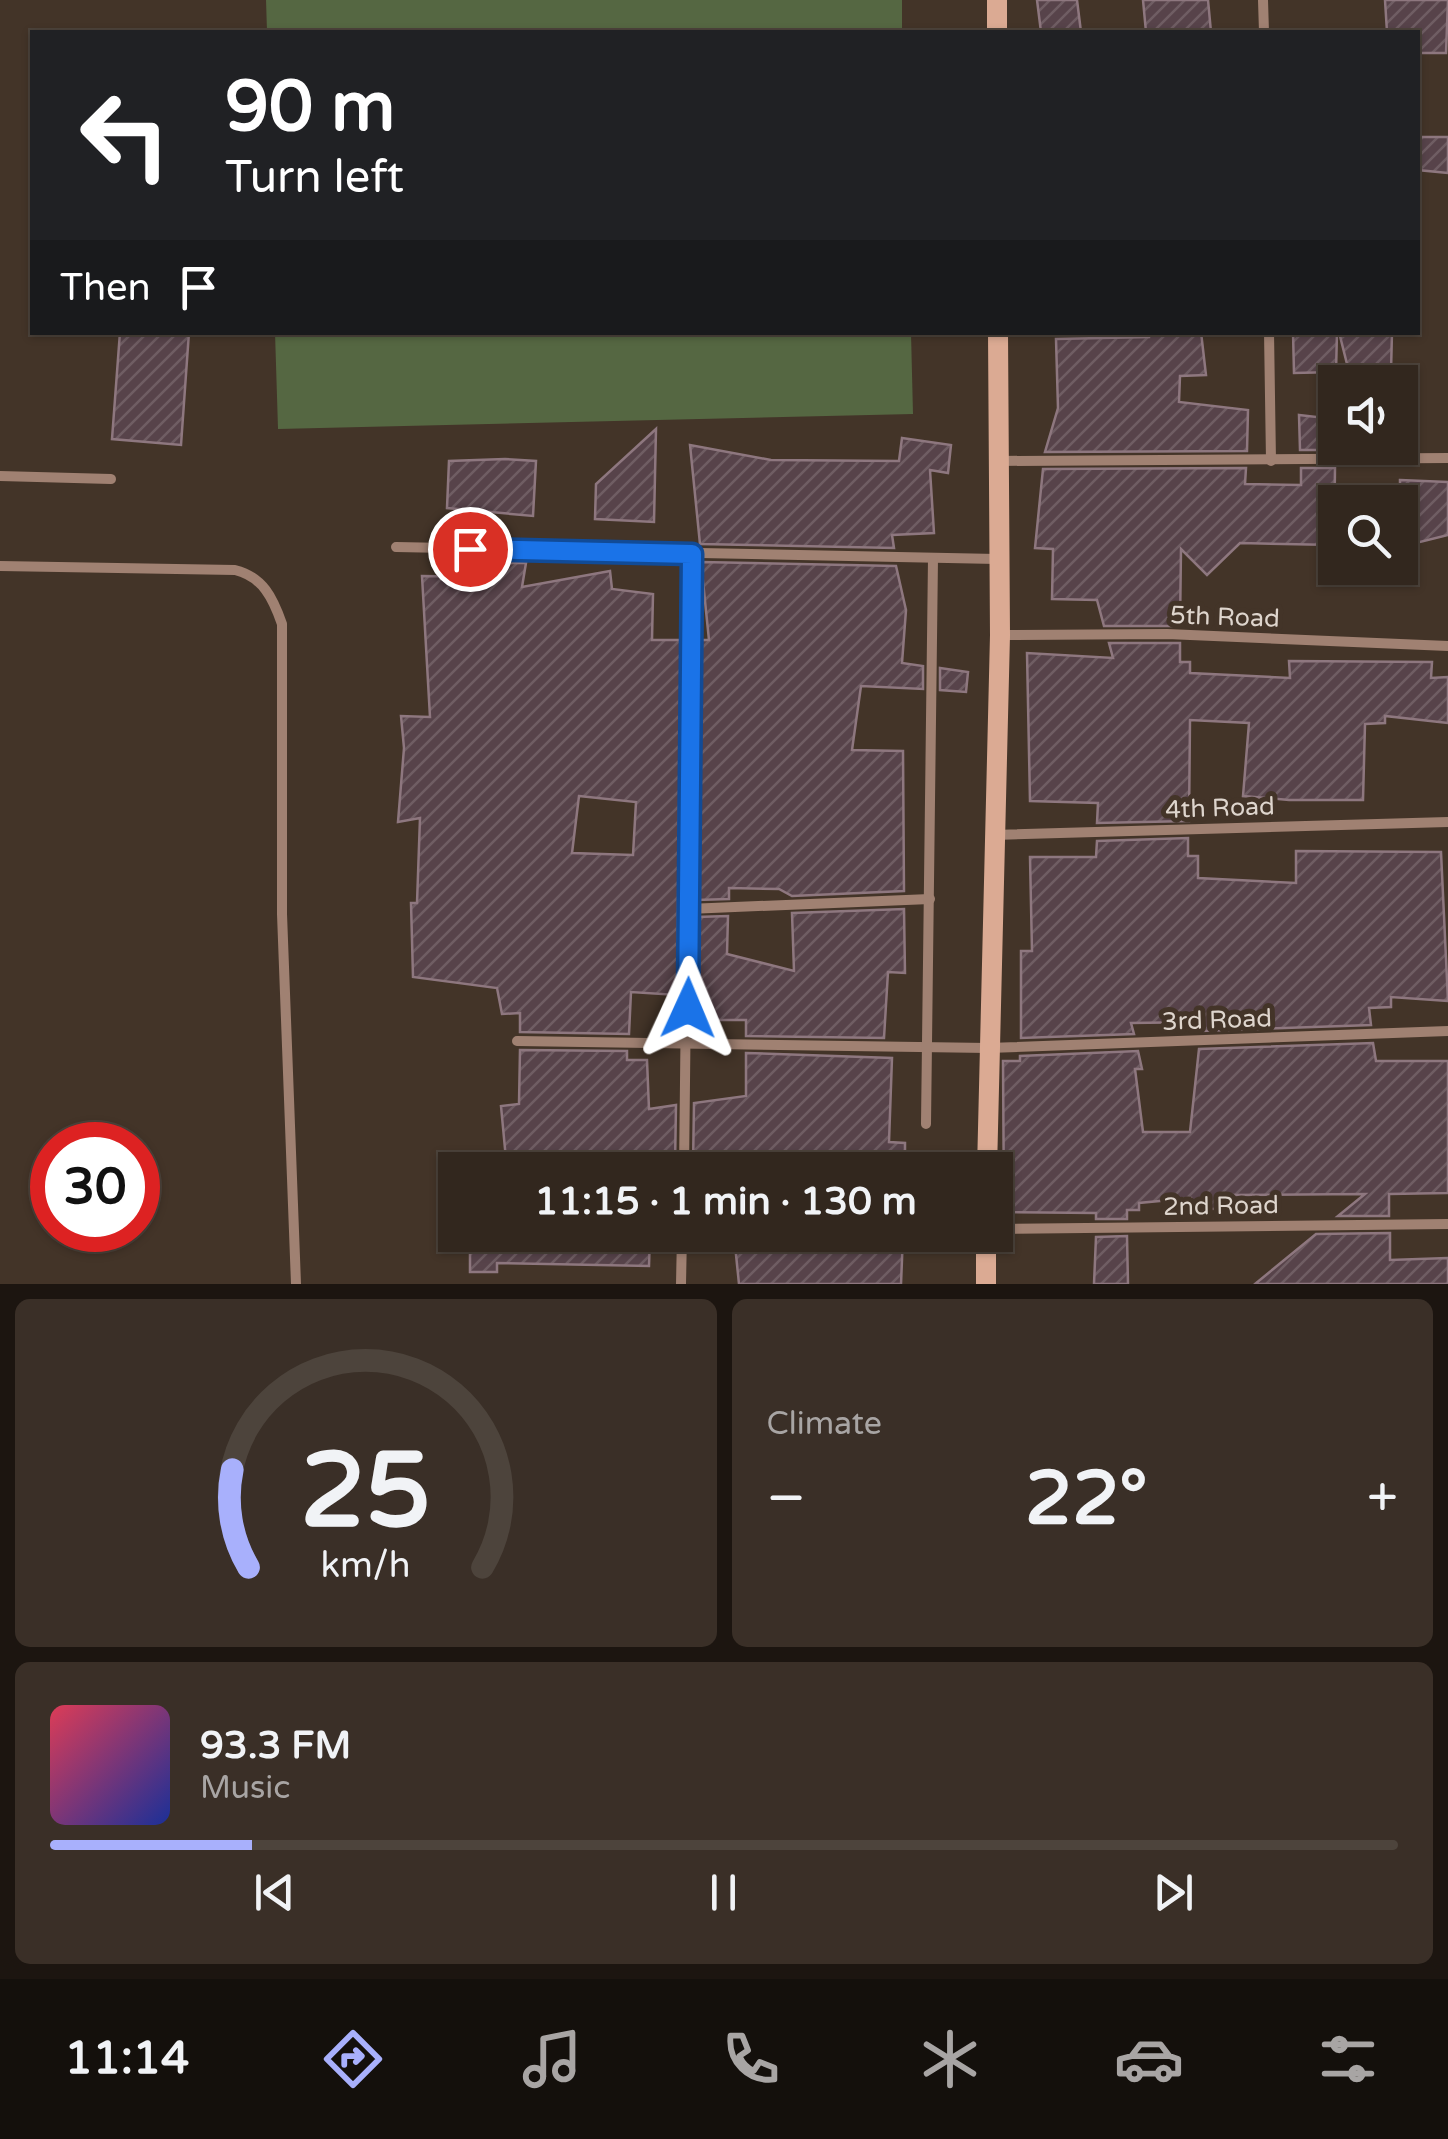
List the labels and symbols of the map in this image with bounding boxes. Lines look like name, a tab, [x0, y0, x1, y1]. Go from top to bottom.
pin	[428, 507, 513, 592]
street label: 5th Road	[1170, 600, 1280, 634]
street label: 4th Road	[1165, 791, 1275, 825]
position arrow	[636, 956, 740, 1060]
street label: 3rd Road	[1162, 1003, 1272, 1037]
speed limit sign: 30	[30, 1122, 160, 1252]
street label: 2nd Road	[1163, 1190, 1279, 1222]

